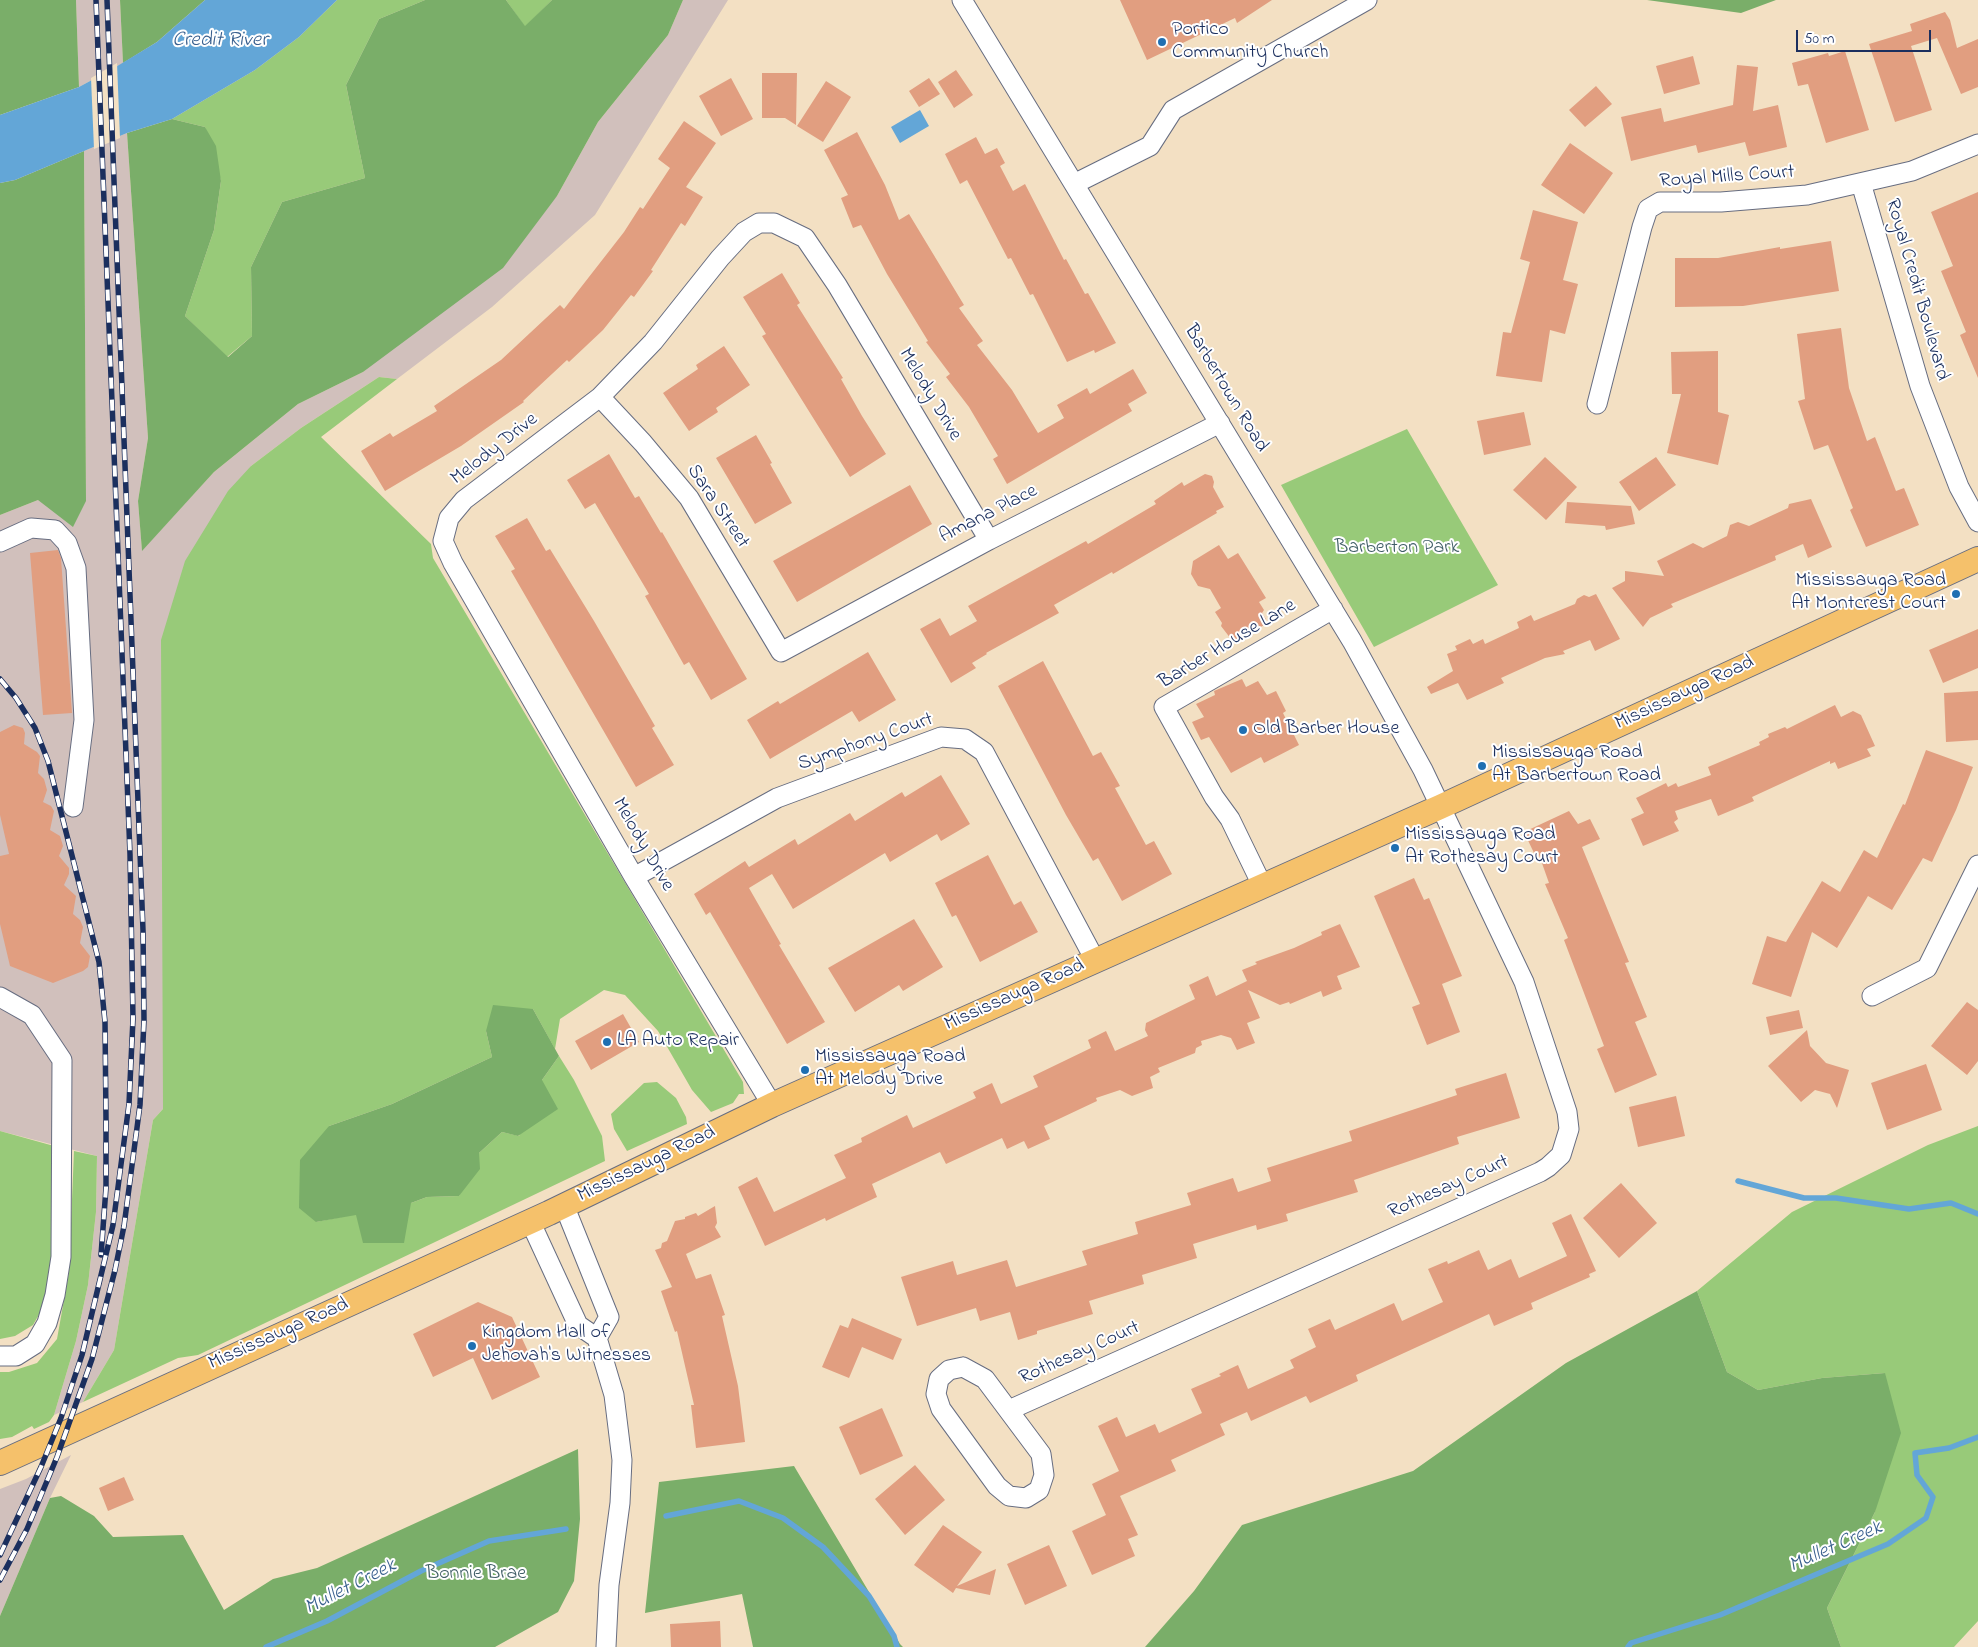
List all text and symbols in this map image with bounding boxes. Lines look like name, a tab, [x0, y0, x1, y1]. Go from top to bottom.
place label: Portico Community Church	[1172, 19, 1329, 66]
scale bar	[1798, 20, 1933, 52]
text: 50 m	[1804, 28, 1834, 50]
water label: Credit River	[172, 29, 268, 55]
marker: Portico Community Church	[1156, 36, 1168, 48]
street label: Royal Mills Court	[1659, 161, 1795, 195]
street label: Royal Credit Boulevard	[1879, 196, 1953, 384]
street label: Barbertown Road	[1177, 321, 1273, 457]
street label: Melody Drive	[892, 344, 966, 446]
street label: Melody Drive	[447, 409, 543, 491]
street label: Sara Street	[680, 460, 754, 554]
street label: Amana Place	[936, 480, 1042, 550]
park label: Barberton Park	[1335, 537, 1459, 561]
place label: Mississauga Road At Montcrest Court	[1791, 570, 1946, 617]
marker: Mississauga Road At Montcrest Court	[1950, 588, 1962, 600]
street label: Barber House Lane	[1155, 595, 1301, 695]
street label: Mississauga Road	[1612, 651, 1758, 737]
street label: Symphony Court	[795, 709, 937, 777]
place label: Old Barber House	[1253, 718, 1399, 742]
marker: Old Barber House	[1237, 724, 1249, 736]
place label: Mississauga Road At Barbertown Road	[1492, 742, 1661, 789]
marker: Mississauga Road At Barbertown Road	[1476, 760, 1488, 772]
street label: Melody Drive	[606, 794, 678, 896]
place label: Mississauga Road At Rothesay Court	[1405, 824, 1558, 871]
marker: Mississauga Road At Rothesay Court	[1389, 842, 1401, 854]
street label: Mississauga Road	[941, 954, 1089, 1038]
place label: LA Auto Repair	[617, 1030, 739, 1054]
marker: LA Auto Repair	[601, 1036, 613, 1048]
place label: Mississauga Road At Melody Drive	[815, 1046, 966, 1093]
marker: Mississauga Road At Melody Drive	[799, 1064, 811, 1076]
street label: Mississauga Road	[574, 1121, 720, 1209]
street label: Rothesay Court	[1385, 1151, 1513, 1225]
street label: Mississauga Road	[205, 1293, 353, 1377]
street label: Rothesay Court	[1016, 1317, 1144, 1391]
place label: Kingdom Hall of Jehovah's Witnesses	[482, 1322, 651, 1369]
marker: Kingdom Hall of Jehovah's Witnesses	[466, 1340, 478, 1352]
water label: Mullet Creek	[1785, 1516, 1887, 1580]
water label: Mullet Creek	[301, 1554, 401, 1622]
park label: Bonnie Brae	[426, 1563, 526, 1587]

